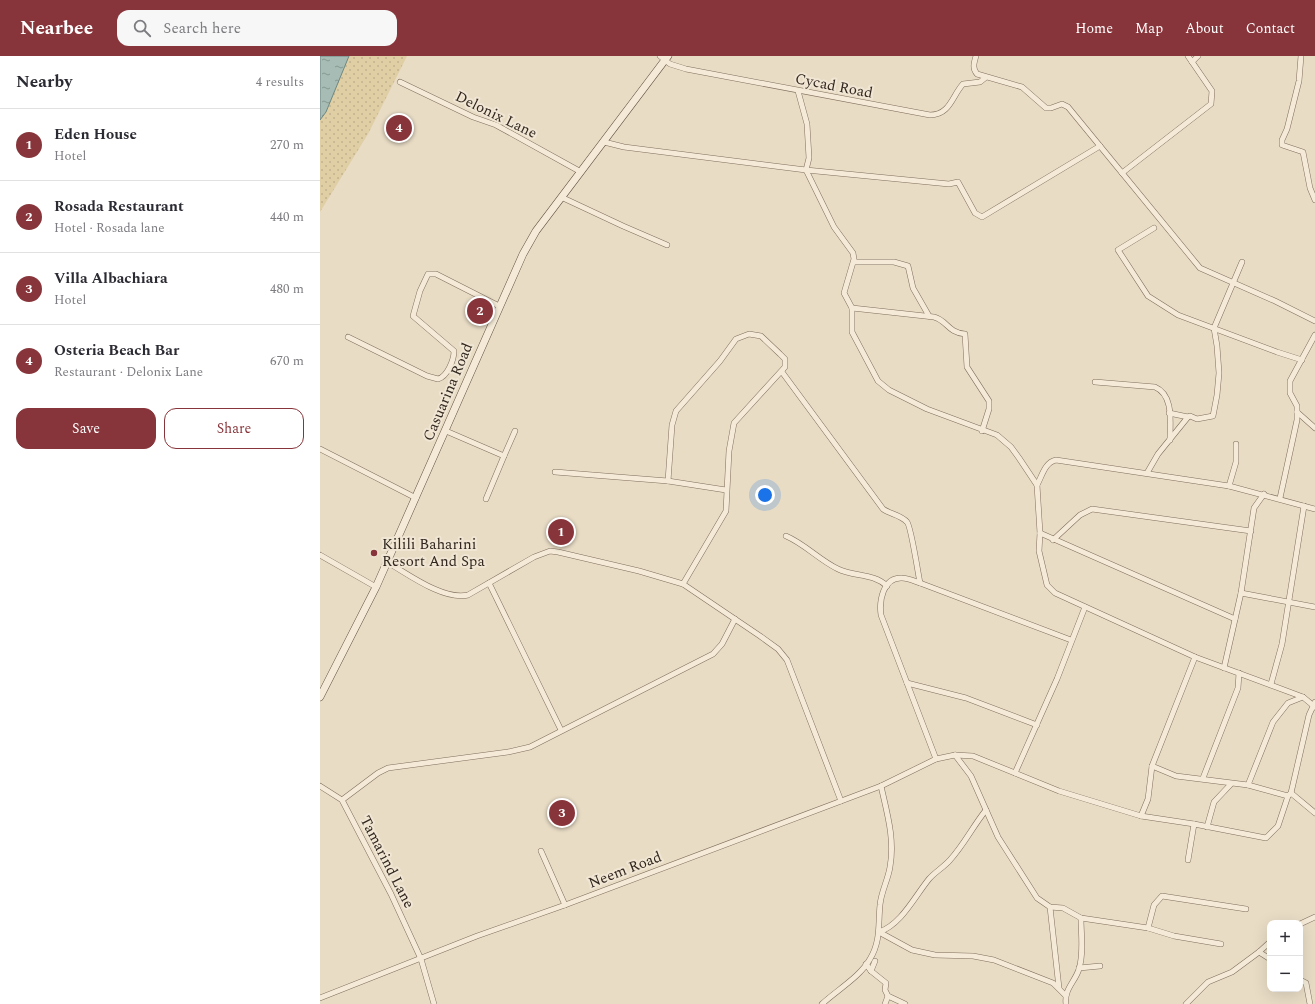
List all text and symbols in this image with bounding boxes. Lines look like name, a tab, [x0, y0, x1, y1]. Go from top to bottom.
search box	[117, 10, 397, 46]
text: Nearbee	[20, 14, 93, 43]
icon: search	[131, 17, 153, 39]
text: Search here	[163, 17, 241, 40]
text: Home	[1075, 18, 1113, 39]
text: Map	[1135, 18, 1163, 39]
text: About	[1185, 18, 1224, 39]
text: Contact	[1246, 18, 1295, 39]
street label: Cycad Road	[793, 67, 875, 105]
text: Nearby	[16, 69, 72, 95]
text: 4 results	[256, 72, 304, 92]
street label: Delonix Lane	[451, 85, 541, 145]
pin: 4	[386, 113, 412, 143]
text: Eden House	[54, 123, 137, 146]
text: 1	[25, 135, 33, 155]
text: 270 m	[270, 135, 304, 155]
text: Hotel	[54, 146, 86, 166]
text: Rosada Restaurant	[54, 195, 184, 218]
text: 2	[25, 207, 33, 227]
text: 440 m	[270, 207, 304, 227]
text: Hotel · Rosada lane	[54, 218, 165, 238]
text: Villa Albachiara	[54, 267, 168, 290]
text: 3	[25, 279, 33, 299]
text: 480 m	[270, 279, 304, 299]
text: Hotel	[54, 290, 86, 310]
pin: 2	[467, 296, 493, 326]
text: Osteria Beach Bar	[54, 339, 179, 362]
street label: Casuarina Road	[417, 339, 479, 445]
text: 4	[25, 351, 33, 371]
text: 670 m	[270, 351, 304, 371]
text: Restaurant · Delonix Lane	[54, 362, 203, 382]
button: Save	[16, 408, 156, 449]
button: Share	[164, 408, 304, 449]
your location	[755, 485, 775, 505]
pin: 1	[548, 517, 574, 547]
place label: Kilili Baharini Resort And Spa	[382, 533, 485, 573]
marker: Kilili Baharini Resort And Spa	[369, 548, 379, 558]
pin: 3	[549, 798, 575, 828]
street label: Tamarind Lane	[354, 812, 420, 912]
street label: Neem Road	[585, 845, 665, 895]
map controls	[1267, 920, 1303, 992]
button: +	[1267, 920, 1303, 956]
button: −	[1267, 956, 1303, 992]

